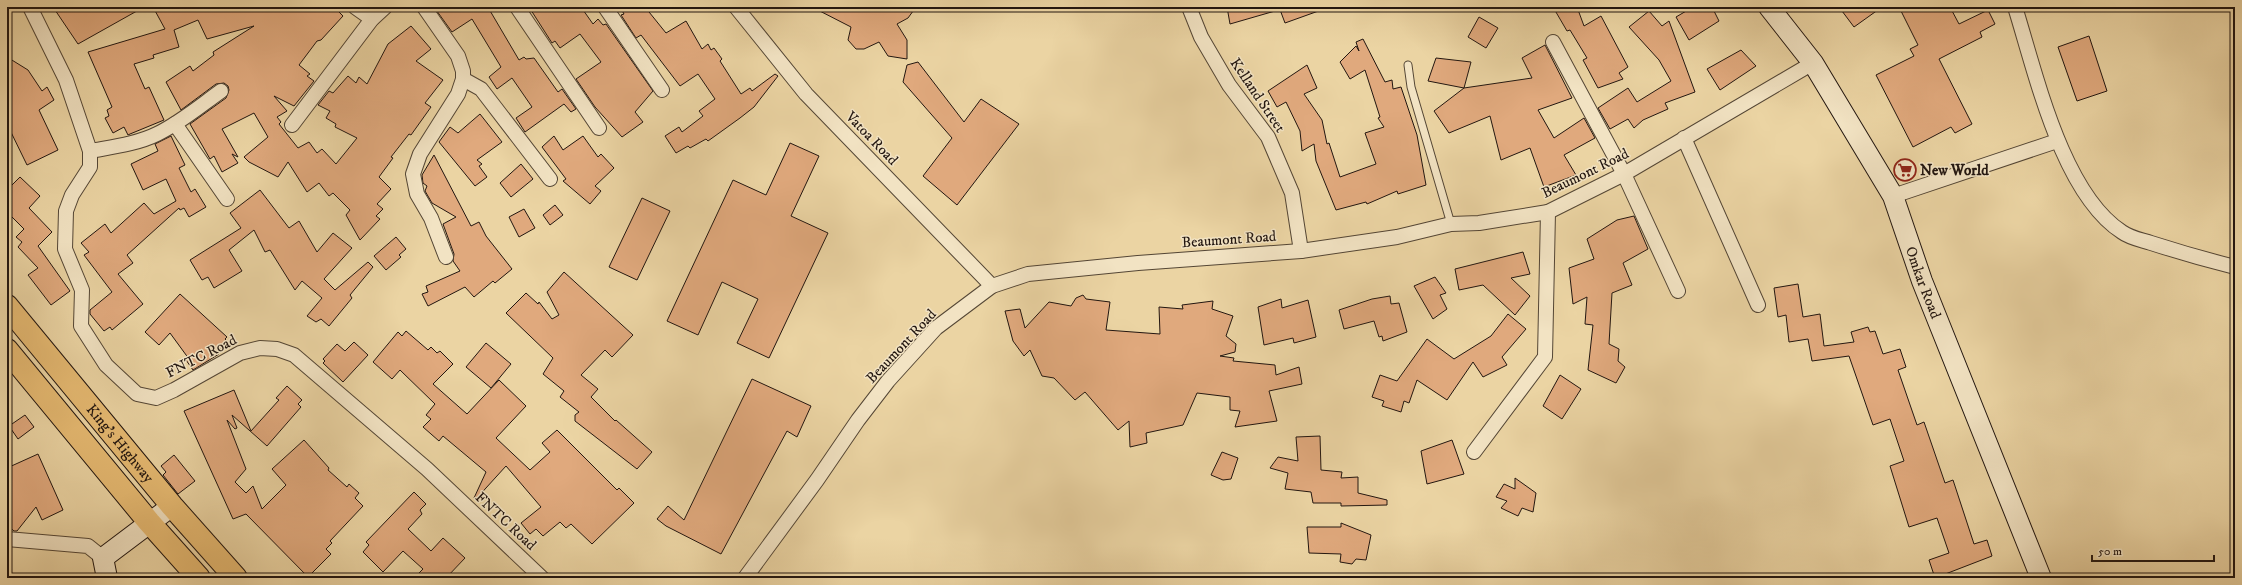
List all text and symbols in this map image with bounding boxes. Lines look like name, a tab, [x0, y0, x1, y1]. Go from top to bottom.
street label: Kelland Street	[1226, 54, 1290, 136]
street label: Vatoa Road	[841, 107, 902, 170]
street label: Beaumont Road	[1539, 144, 1632, 203]
supermarket icon: New World	[1892, 157, 1918, 183]
place label: New World	[1920, 161, 1989, 180]
street label: Beaumont Road	[1181, 227, 1277, 252]
street label: Omkar Road	[1901, 244, 1945, 322]
street label: Beaumont Road	[862, 305, 941, 387]
street label: FNTC Road	[163, 330, 240, 382]
street label: King's Highway	[82, 400, 158, 487]
street label: FNTC Road	[471, 488, 541, 555]
scale bar	[2092, 537, 2214, 563]
text: 50 m	[2098, 544, 2122, 559]

